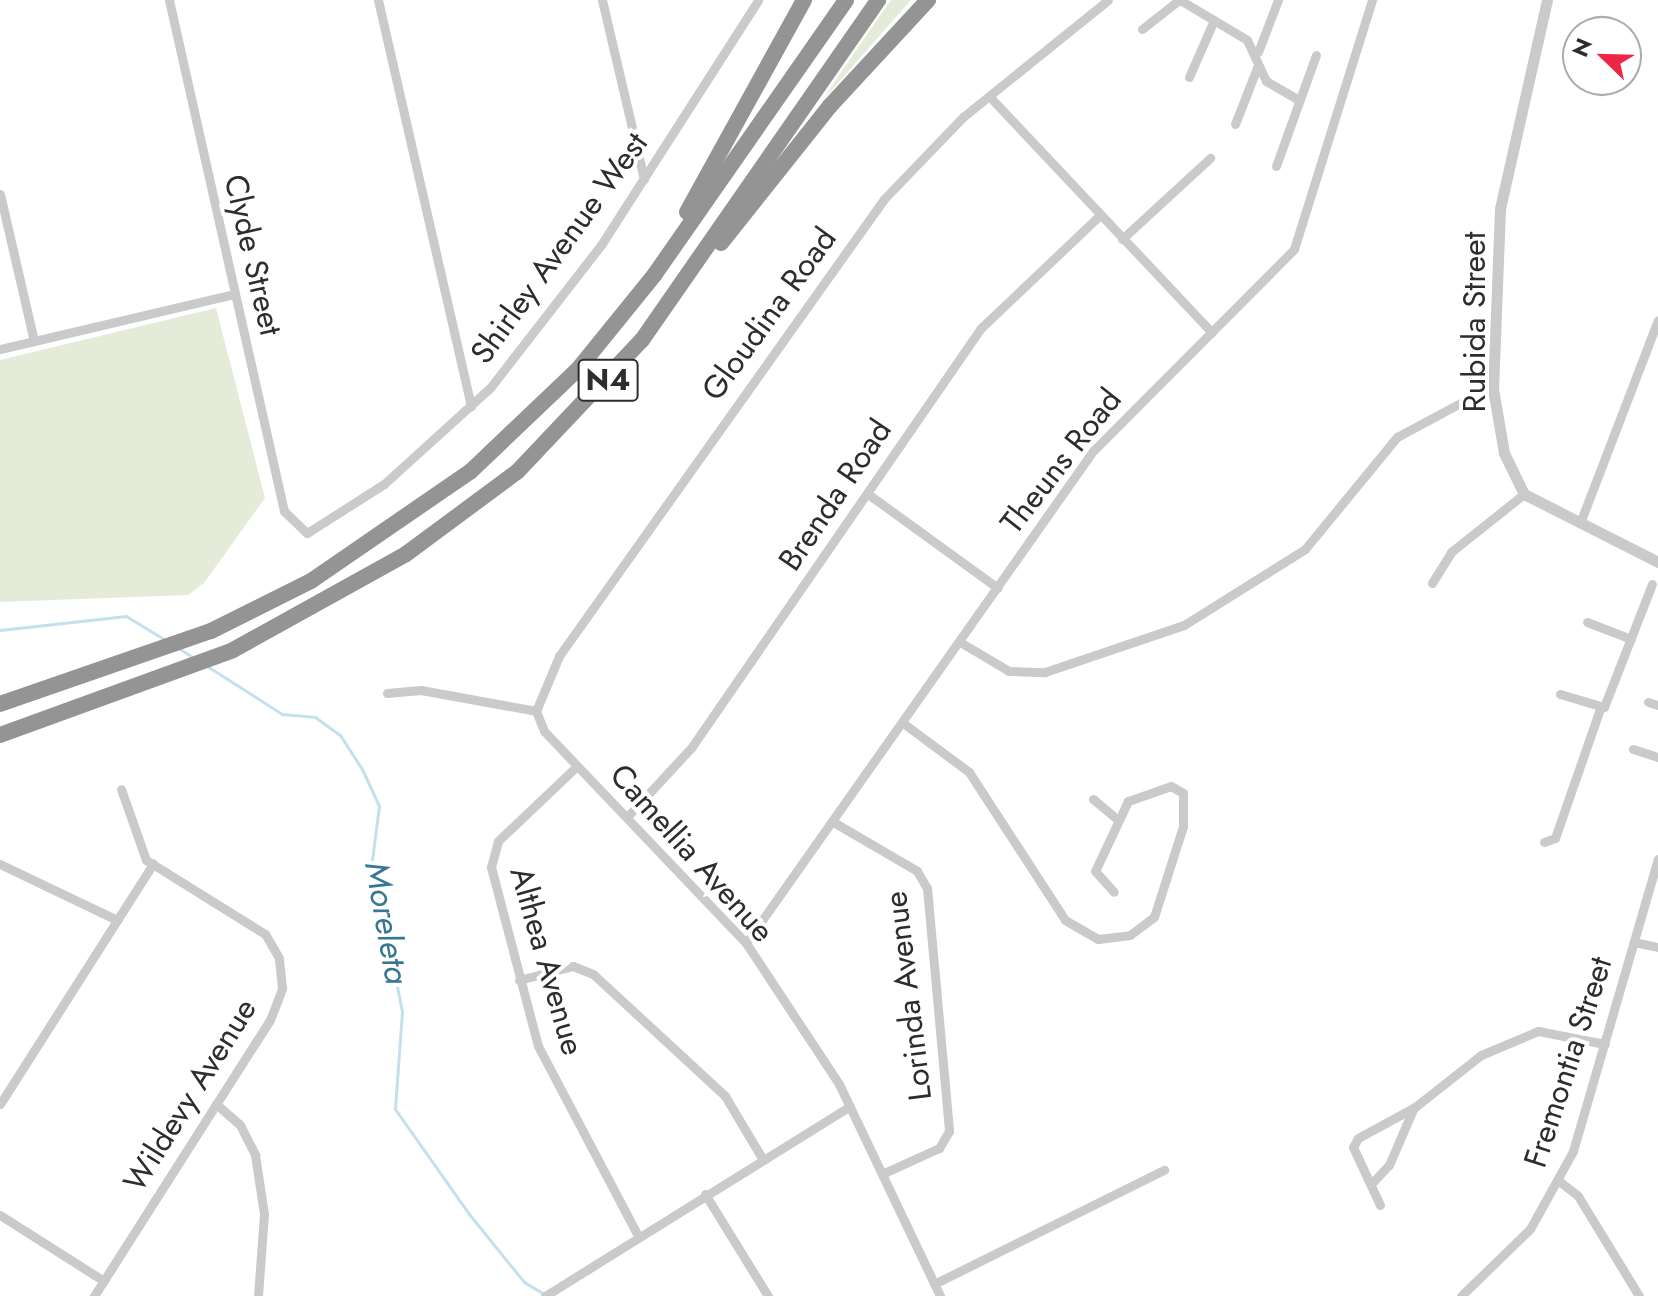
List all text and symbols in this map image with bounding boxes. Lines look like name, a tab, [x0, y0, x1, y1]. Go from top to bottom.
north arrow	[1562, 16, 1642, 96]
text: N	[1564, 33, 1600, 62]
street label: Shirley Avenue West	[462, 125, 656, 371]
street label: Clyde Street	[216, 171, 290, 339]
street label: Gloudina Road	[694, 220, 844, 408]
street label: Rubida Street	[1455, 232, 1493, 412]
road number: N4	[576, 354, 640, 406]
street label: Theuns Road	[993, 381, 1129, 541]
street label: Brenda Road	[770, 412, 900, 578]
street label: Camellia Avenue	[602, 756, 782, 950]
water label: Moreleta	[356, 858, 418, 988]
street label: Althea Avenue	[502, 862, 592, 1060]
street label: Lorinda Avenue	[876, 889, 940, 1103]
street label: Fremontia Street	[1516, 952, 1620, 1172]
street label: Wildevy Avenue	[115, 992, 265, 1198]

